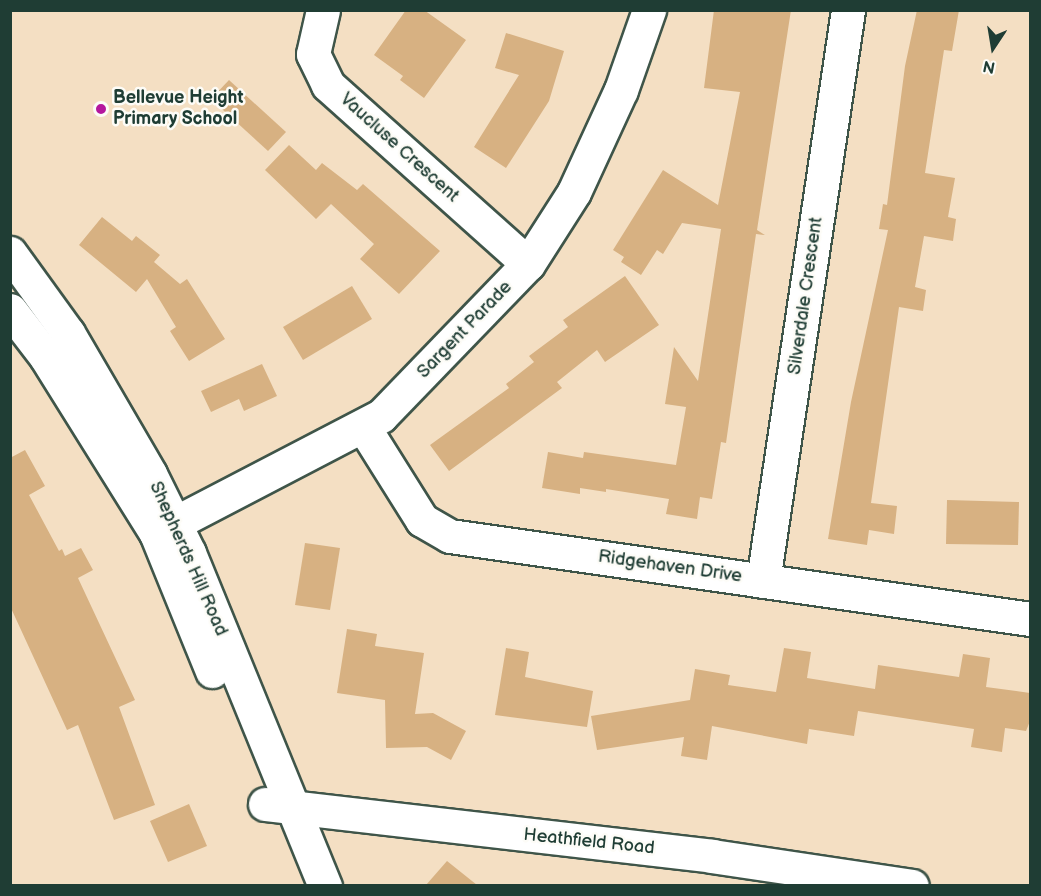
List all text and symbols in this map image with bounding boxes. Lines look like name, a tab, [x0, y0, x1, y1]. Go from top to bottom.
north arrow	[963, 18, 1023, 78]
text: N	[981, 56, 997, 77]
place label: Bellevue Height Primary School	[113, 88, 243, 130]
street label: Vaucluse Crescent	[335, 89, 463, 207]
marker: Bellevue Height Primary School	[94, 102, 108, 116]
street label: Silverdale Crescent	[784, 216, 828, 376]
street label: Sargent Parade	[413, 277, 517, 383]
street label: Shepherds Hill Road	[144, 479, 232, 639]
street label: Ridgehaven Drive	[597, 546, 743, 588]
street label: Heathfield Road	[522, 824, 656, 860]

